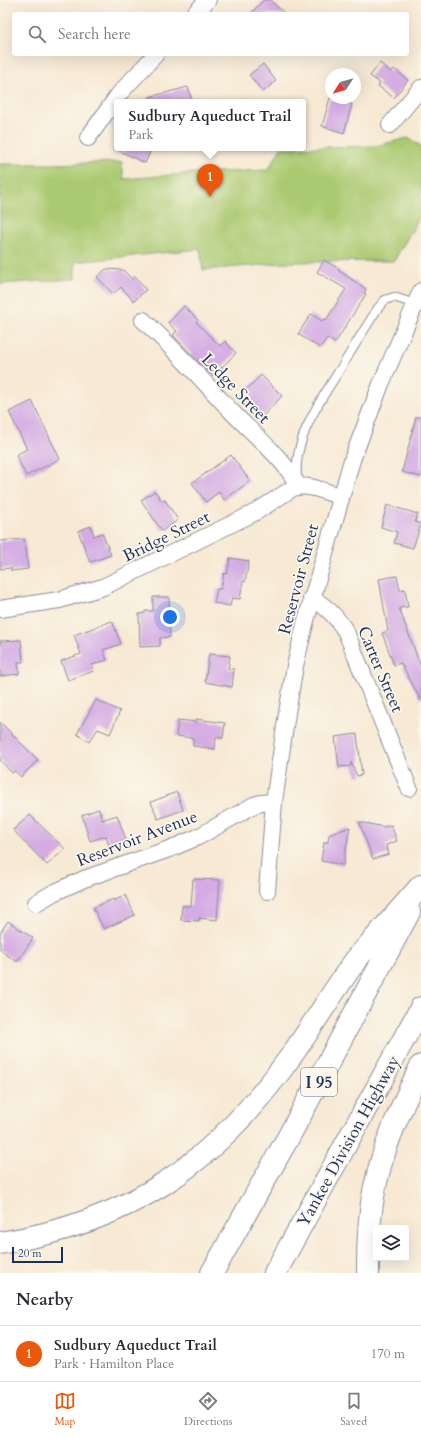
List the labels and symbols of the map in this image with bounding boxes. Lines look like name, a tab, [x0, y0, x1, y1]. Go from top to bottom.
north arrow	[325, 68, 361, 104]
pin: 1	[197, 164, 223, 197]
street label: Ledge Street	[196, 348, 276, 429]
street label: Bridge Street	[119, 505, 214, 567]
street label: Reservoir Street	[273, 521, 324, 637]
your location	[160, 607, 180, 627]
street label: Carter Street	[352, 623, 409, 716]
street label: Reservoir Avenue	[74, 805, 201, 872]
street label: Yankee Division Highway	[292, 1051, 405, 1231]
road number: I 95	[301, 1068, 337, 1096]
scale bar	[12, 1245, 63, 1264]

